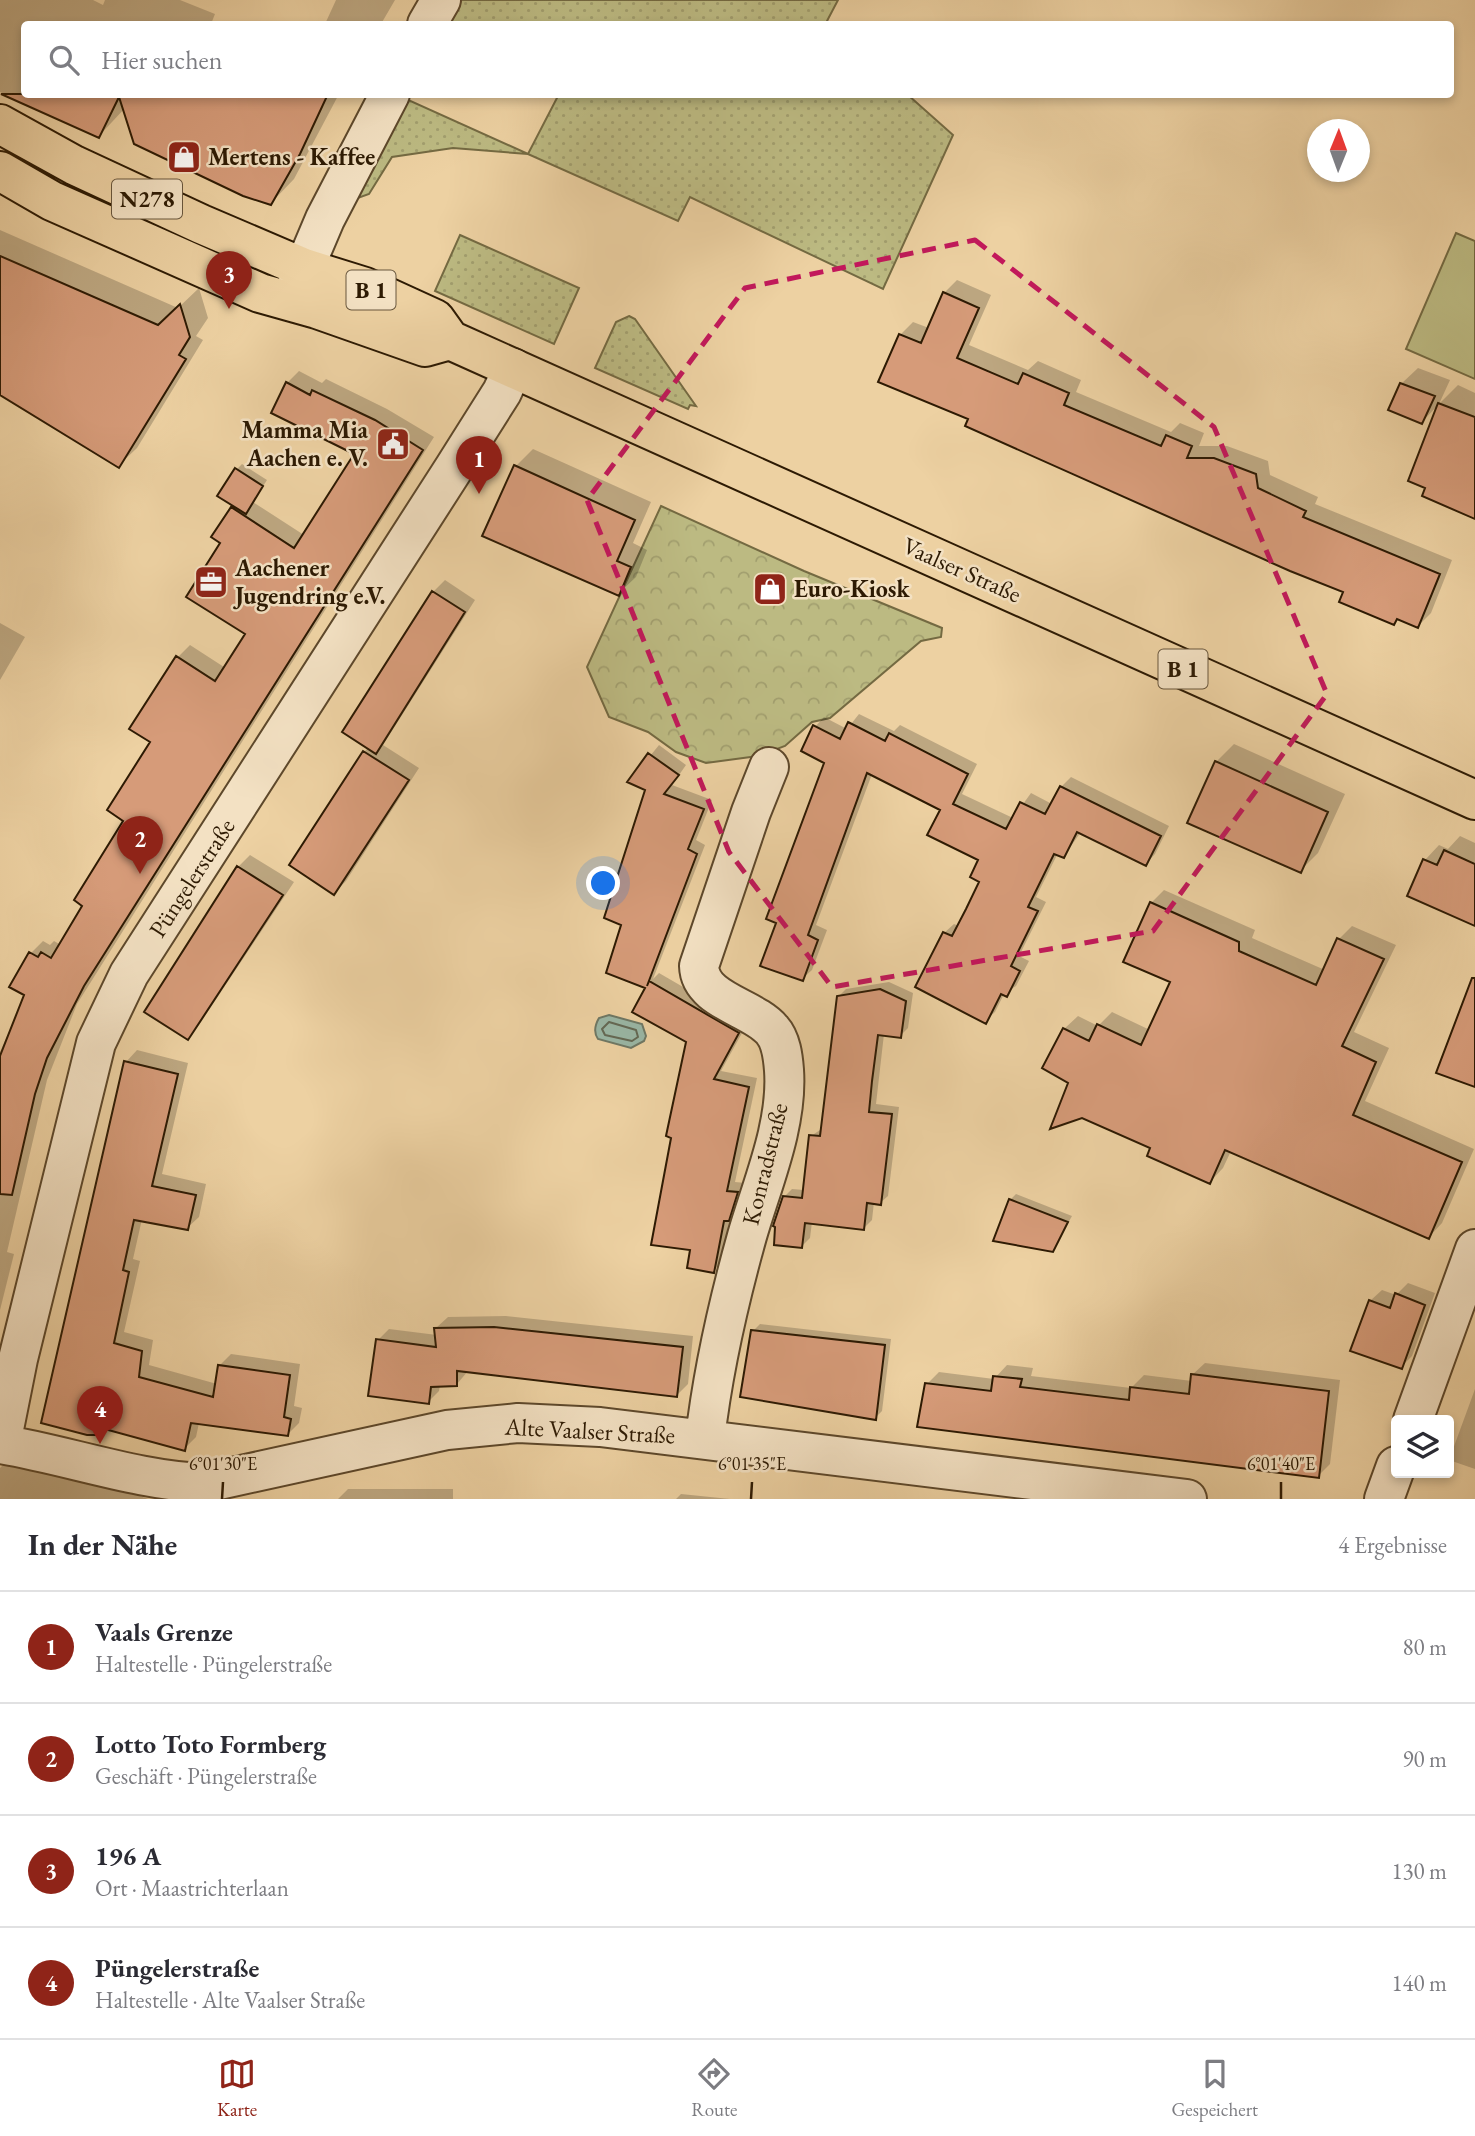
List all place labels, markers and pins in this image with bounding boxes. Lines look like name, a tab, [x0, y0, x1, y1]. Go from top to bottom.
shop icon: Mertens - Kaffee	[165, 138, 203, 176]
place label: Mertens - Kaffee	[208, 141, 375, 172]
pin: 3	[206, 251, 252, 309]
place label: Mamma Mia Aachen e. V.	[241, 414, 368, 473]
public building icon: Mamma Mia Aachen e. V.	[374, 425, 412, 463]
pin: 1	[456, 436, 502, 494]
place label: Aachener Jugendring e.V.	[233, 552, 386, 612]
office icon: Aachener Jugendring e.V.	[192, 563, 230, 601]
shop icon: Euro-Kiosk	[751, 570, 789, 608]
place label: Euro-Kiosk	[794, 573, 910, 604]
pin: 2	[117, 816, 163, 874]
pin: 4	[77, 1386, 123, 1444]

